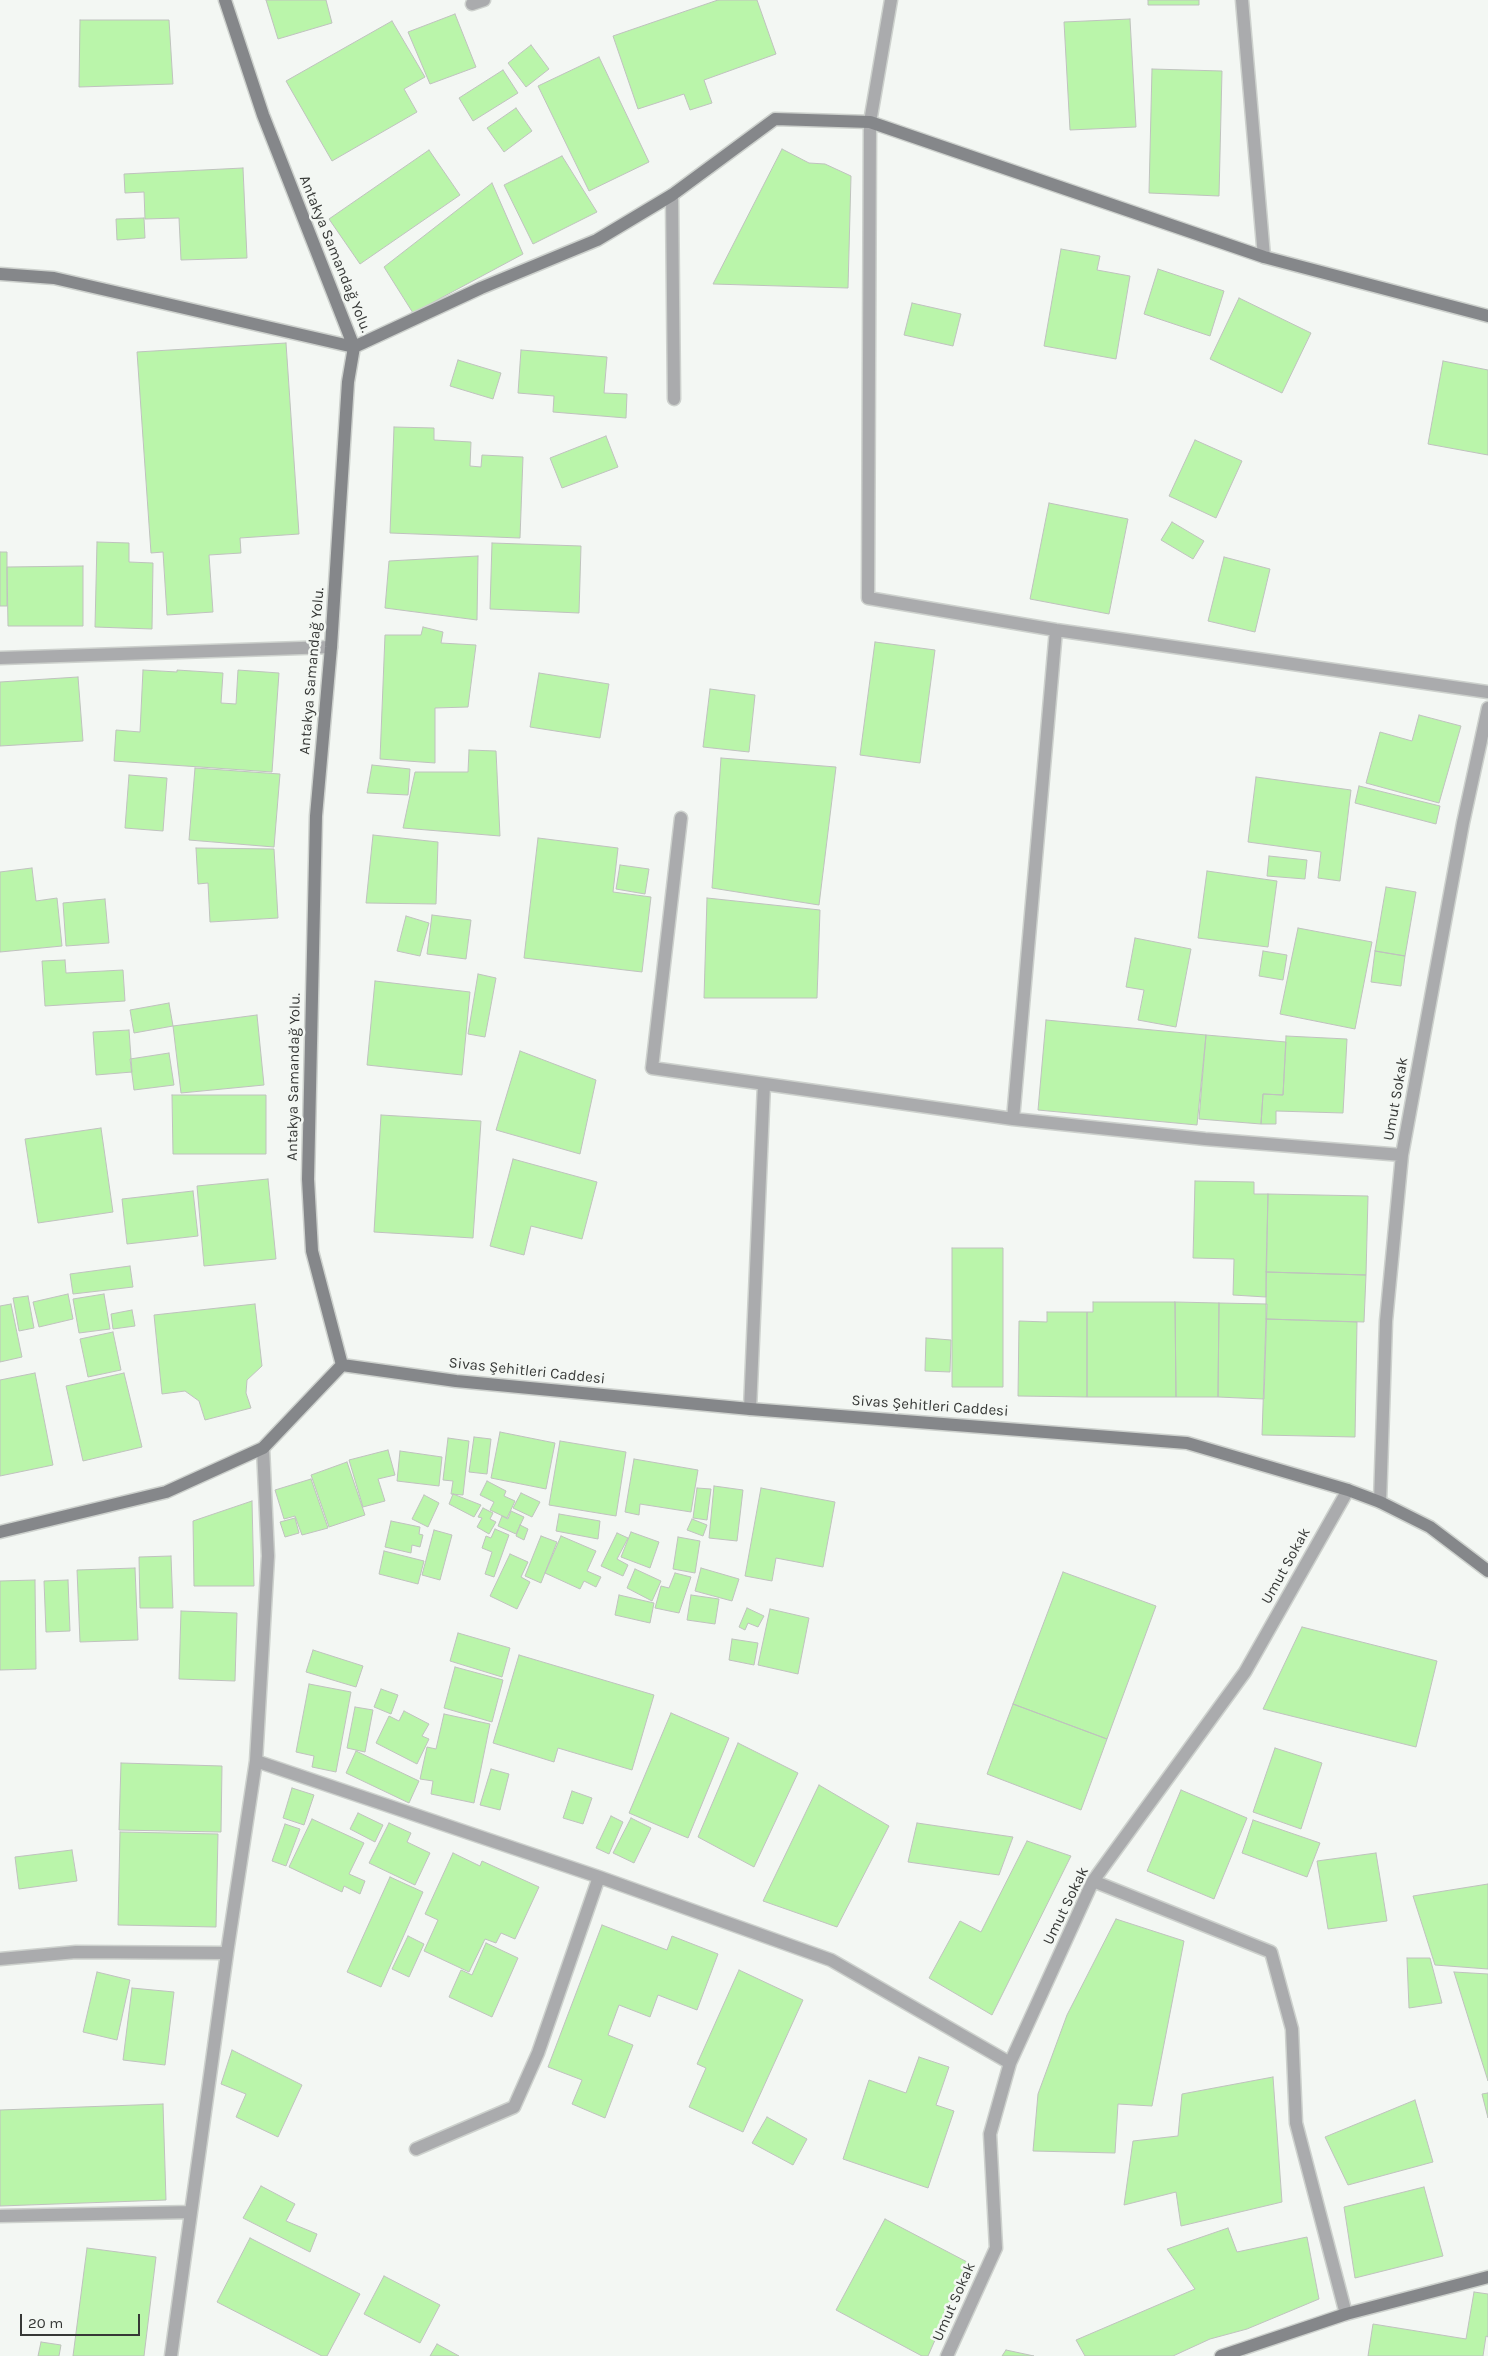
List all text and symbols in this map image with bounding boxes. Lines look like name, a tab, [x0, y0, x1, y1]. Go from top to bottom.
street label: Antakya Samandağ Yolu.	[295, 173, 375, 335]
street label: Antakya Samandağ Yolu.	[296, 587, 328, 755]
street label: Antakya Samandağ Yolu.	[284, 993, 304, 1161]
street label: Umut Sokak	[1380, 1056, 1412, 1142]
street label: Sivas Şehitleri Caddesi	[448, 1354, 606, 1388]
street label: Sivas Şehitleri Caddesi	[851, 1392, 1009, 1420]
street label: Umut Sokak	[1258, 1525, 1314, 1607]
street label: Umut Sokak	[1039, 1864, 1093, 1948]
street label: Umut Sokak	[929, 2260, 979, 2344]
scale bar	[22, 2304, 142, 2336]
text: 20 m	[28, 2314, 63, 2332]

